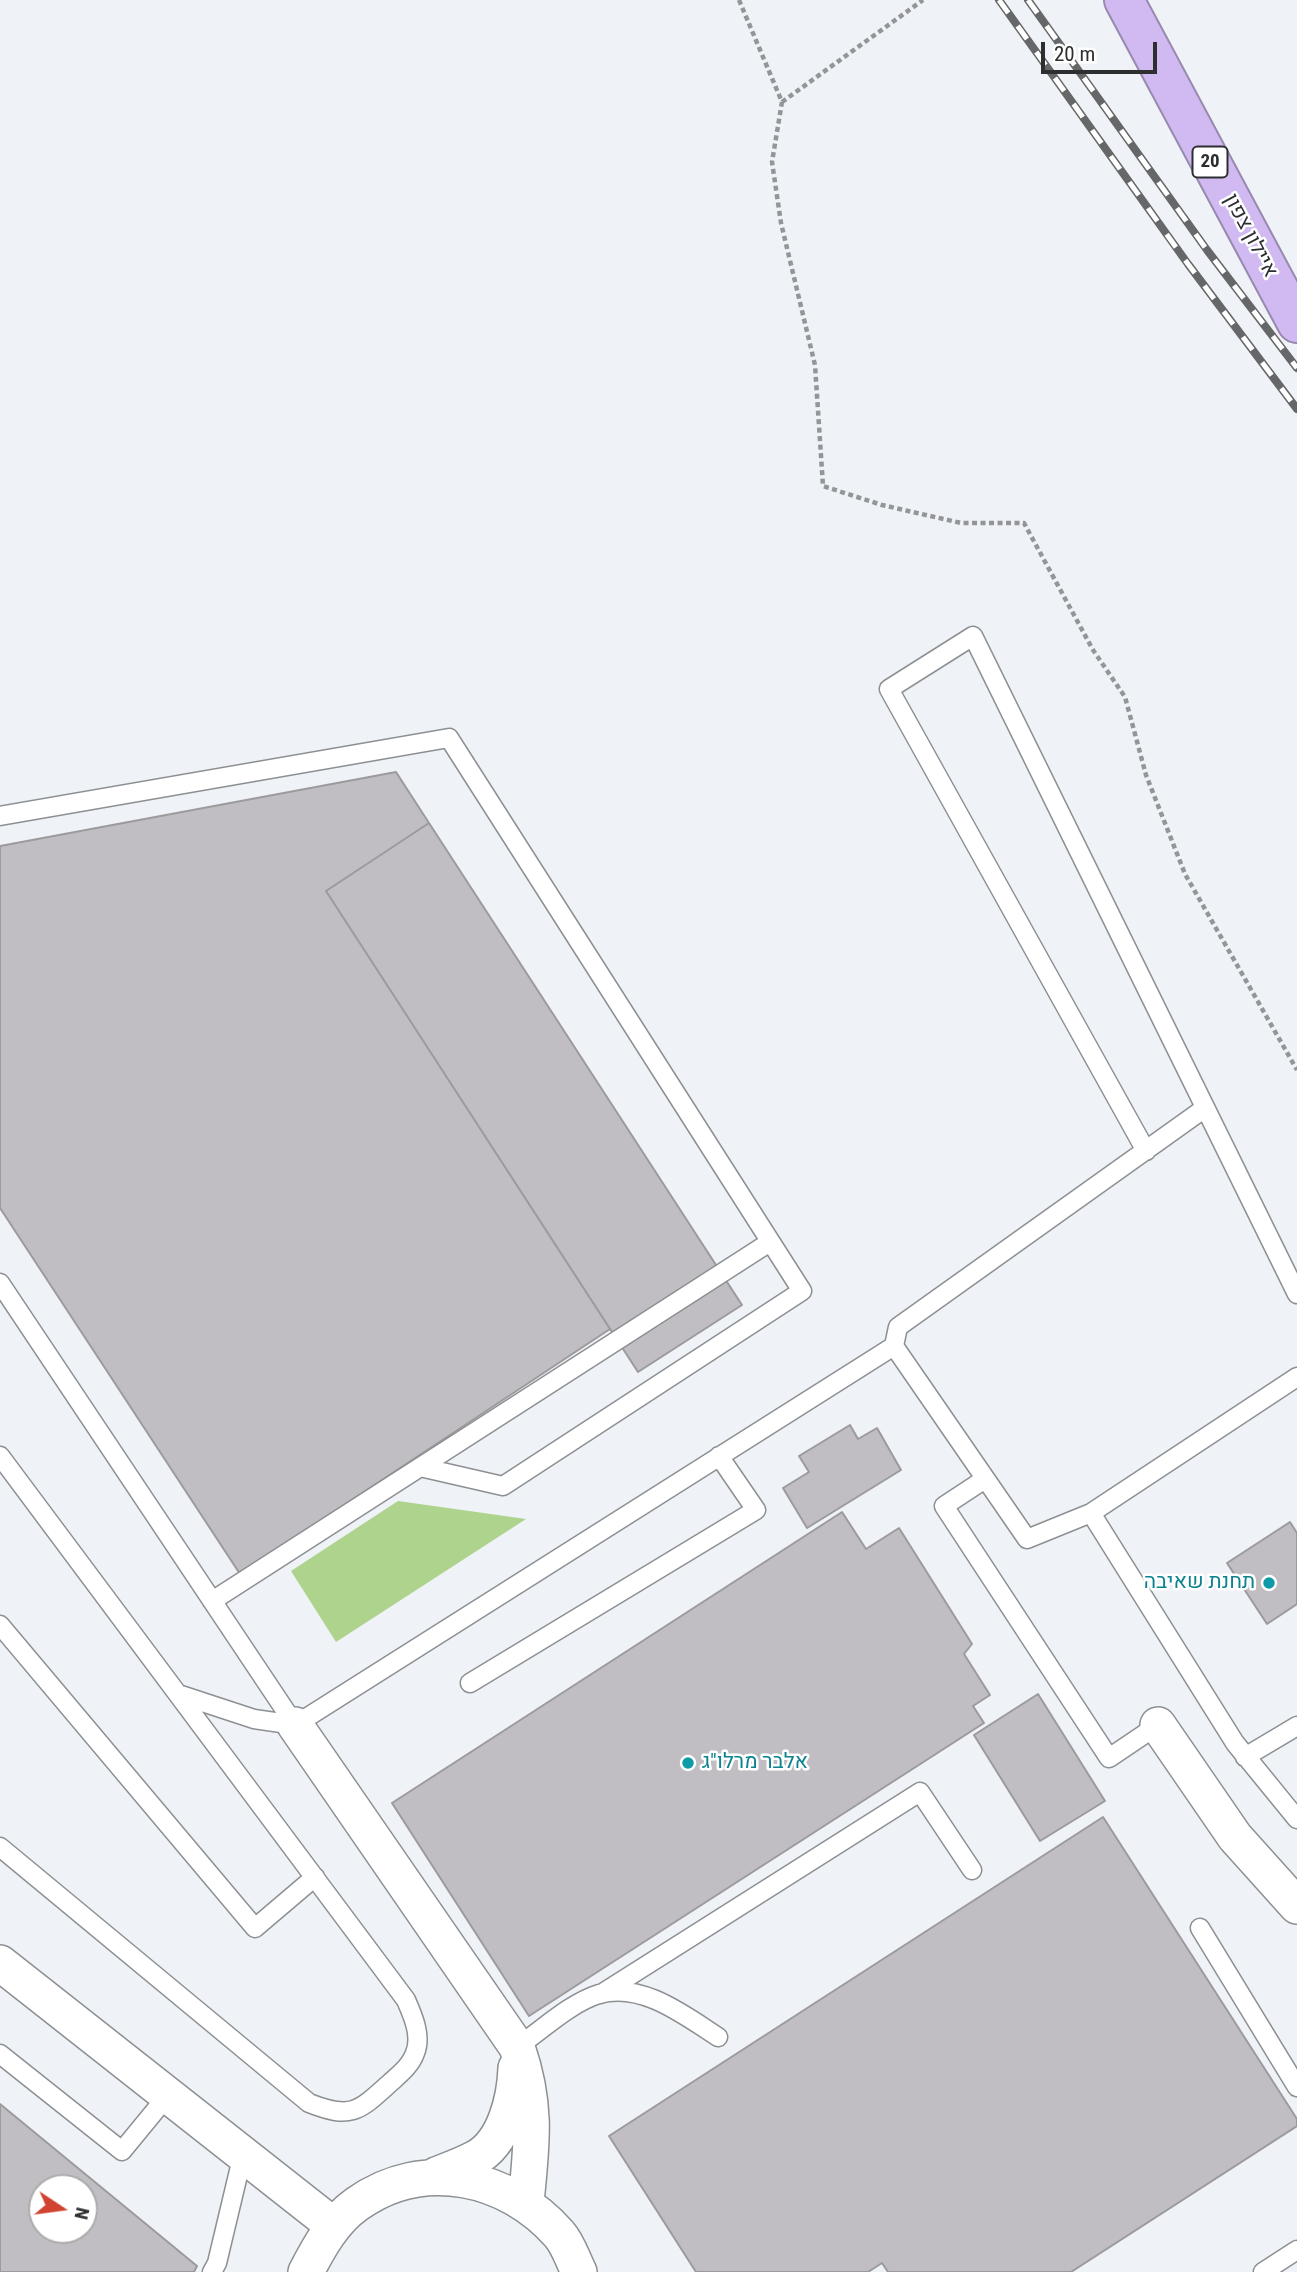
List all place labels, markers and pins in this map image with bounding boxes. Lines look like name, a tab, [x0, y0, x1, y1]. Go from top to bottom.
place label: תחנת שאיבה	[1144, 1570, 1255, 1596]
marker: תחנת שאיבה	[1261, 1575, 1277, 1591]
place label: אלבר מרלו"ג	[702, 1750, 808, 1776]
marker: אלבר מרלו"ג	[680, 1755, 696, 1771]

